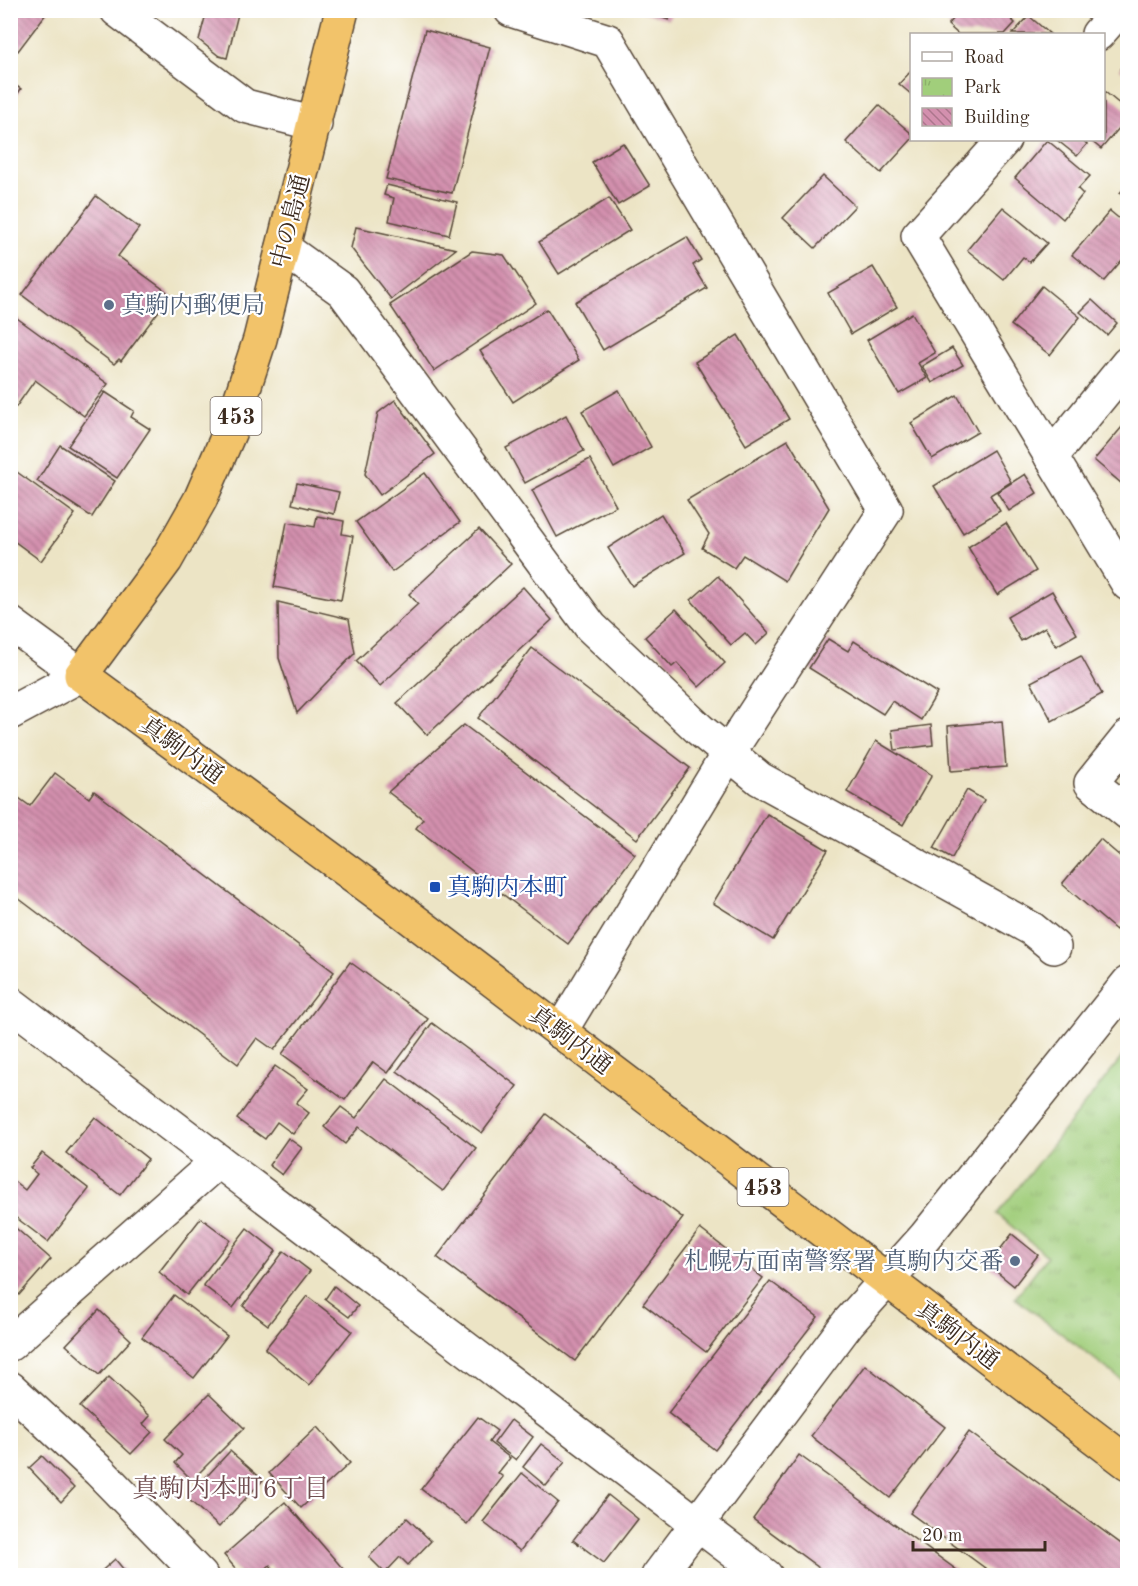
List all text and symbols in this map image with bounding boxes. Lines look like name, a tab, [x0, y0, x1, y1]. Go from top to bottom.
legend	[910, 33, 1105, 141]
text: Road	[964, 49, 1004, 67]
text: Park	[964, 79, 1001, 97]
text: Building	[964, 109, 1030, 127]
street label: 中の島通	[266, 171, 315, 271]
place label: 真駒内郵便局	[121, 292, 265, 319]
marker: 真駒内郵便局	[102, 298, 116, 312]
road number: 453	[210, 397, 262, 435]
street label: 真駒内通	[135, 711, 228, 790]
place label: 真駒内本町	[447, 874, 567, 901]
marker: 真駒内本町	[428, 880, 442, 894]
street label: 真駒内通	[524, 1001, 617, 1080]
road number: 453	[738, 1168, 789, 1206]
place label: 札幌方面南警察署 真駒内交番	[684, 1248, 1003, 1275]
marker: 札幌方面南警察署 真駒内交番	[1008, 1254, 1022, 1268]
street label: 真駒内通	[911, 1296, 1004, 1375]
district label: 真駒内本町6丁目	[132, 1475, 330, 1503]
scale bar	[913, 1514, 1045, 1552]
text: 20 m	[922, 1527, 962, 1545]

